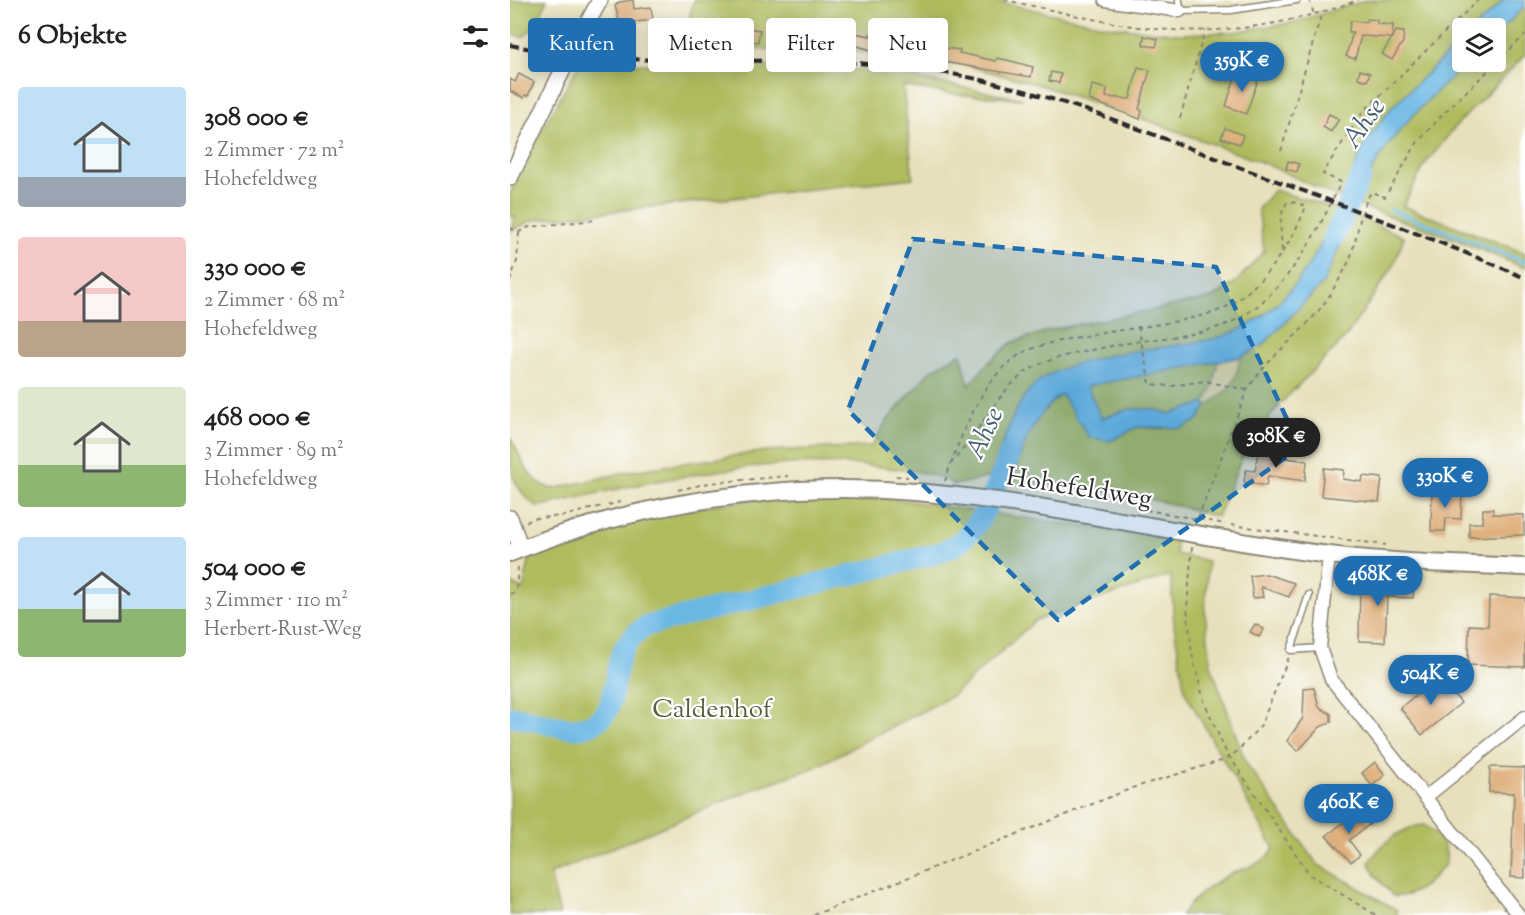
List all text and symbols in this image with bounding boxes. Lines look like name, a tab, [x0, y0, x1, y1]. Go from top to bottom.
text: 6 Objekte	[18, 18, 127, 55]
chip: Kaufen	[528, 18, 636, 72]
chip: Mieten	[648, 18, 754, 72]
chip: Filter	[766, 18, 856, 72]
chip: Neu	[868, 18, 948, 72]
map controls	[1452, 18, 1506, 72]
button: layers	[1452, 18, 1506, 72]
icon: filters	[459, 20, 492, 53]
pin: 359K €	[1193, 42, 1291, 93]
text: 359K €	[1214, 47, 1270, 76]
water label: Ahse	[1334, 91, 1396, 157]
text: 308 000 €	[204, 100, 309, 137]
icon: home	[66, 111, 138, 183]
text: 2 Zimmer · 72 m²	[204, 137, 345, 166]
text: Hohefeldweg	[204, 166, 317, 195]
text: 330 000 €	[204, 250, 307, 287]
icon: home	[66, 261, 138, 333]
text: 2 Zimmer · 68 m²	[204, 287, 345, 316]
text: Hohefeldweg	[204, 316, 317, 345]
text: 468 000 €	[204, 400, 311, 437]
water label: Ahse	[957, 401, 1015, 466]
icon: home	[66, 411, 138, 483]
pin: 308K €	[1227, 418, 1325, 469]
text: 308K €	[1246, 423, 1306, 452]
text: 3 Zimmer · 89 m²	[204, 437, 344, 466]
pin: 330K €	[1396, 458, 1494, 509]
street label: Hohefeldweg	[1003, 459, 1155, 519]
text: 330K €	[1416, 463, 1474, 492]
text: Hohefeldweg	[204, 466, 317, 495]
text: 504 000 €	[204, 550, 307, 587]
pin: 468K €	[1329, 556, 1427, 607]
icon: home	[66, 561, 138, 633]
text: 468K €	[1348, 561, 1408, 590]
text: 3 Zimmer · 110 m²	[204, 587, 348, 616]
text: Herbert-Rust-Weg	[204, 616, 362, 645]
pin: 504K €	[1382, 655, 1480, 706]
text: 504K €	[1402, 660, 1460, 689]
park label: Caldenhof	[652, 692, 773, 729]
pin: 460K €	[1300, 784, 1398, 835]
text: 460K €	[1318, 789, 1380, 818]

